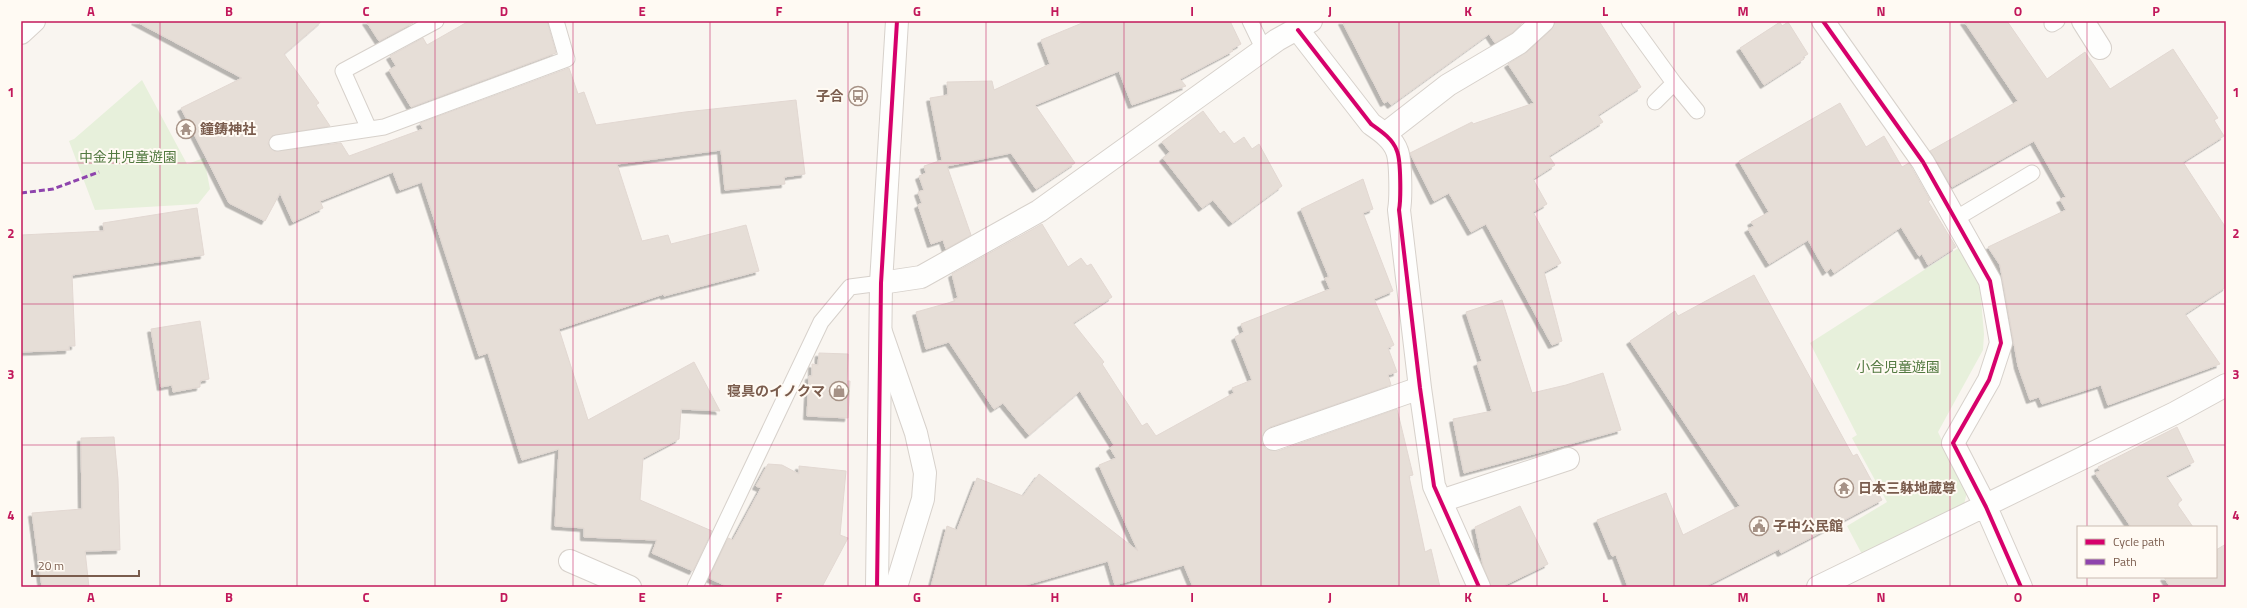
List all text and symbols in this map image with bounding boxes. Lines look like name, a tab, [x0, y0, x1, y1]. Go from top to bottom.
text: A	[87, 1, 95, 21]
text: B	[225, 1, 233, 21]
text: C	[362, 1, 370, 21]
text: D	[500, 1, 508, 21]
text: E	[638, 1, 646, 21]
text: F	[776, 1, 783, 21]
text: G	[913, 1, 921, 21]
text: H	[1051, 1, 1059, 21]
text: I	[1190, 1, 1194, 21]
text: J	[1328, 1, 1332, 21]
text: K	[1464, 1, 1472, 21]
text: L	[1602, 1, 1608, 21]
text: M	[1737, 1, 1749, 21]
text: N	[1876, 1, 1886, 21]
text: O	[2014, 1, 2022, 21]
text: P	[2152, 1, 2160, 21]
text: 1	[7, 82, 15, 102]
text: 1	[2232, 82, 2240, 102]
place label: 子合	[816, 85, 844, 106]
bus stop icon: 子合	[847, 85, 869, 107]
temple icon: 鐘鋳神社	[175, 118, 197, 140]
place label: 鐘鋳神社	[200, 118, 256, 139]
park label: 中金井児童遊園	[79, 146, 177, 167]
text: 2	[7, 223, 15, 243]
text: 2	[2232, 223, 2240, 243]
park label: 小合児童遊園	[1856, 356, 1940, 377]
text: 3	[7, 364, 15, 384]
text: 3	[2232, 364, 2240, 384]
place label: 寝具のイノクマ	[727, 380, 825, 401]
shop icon: 寝具のイノクマ	[828, 380, 850, 402]
temple icon: 日本三躰地蔵尊	[1833, 477, 1855, 499]
place label: 日本三躰地蔵尊	[1858, 477, 1956, 498]
text: 4	[7, 505, 15, 525]
text: 4	[2232, 505, 2240, 525]
public building icon: 子中公民館	[1748, 515, 1770, 537]
place label: 子中公民館	[1773, 515, 1843, 536]
legend	[2077, 526, 2217, 578]
text: Cycle path	[2113, 532, 2165, 551]
scale bar	[32, 552, 139, 578]
text: Path	[2113, 552, 2137, 571]
text: 20 m	[38, 556, 64, 575]
text: A	[87, 587, 95, 607]
text: B	[225, 587, 233, 607]
text: C	[362, 587, 370, 607]
text: D	[500, 587, 508, 607]
text: E	[638, 587, 646, 607]
text: F	[776, 587, 783, 607]
text: G	[913, 587, 921, 607]
text: H	[1051, 587, 1059, 607]
text: I	[1190, 587, 1194, 607]
text: J	[1328, 587, 1332, 607]
text: K	[1464, 587, 1472, 607]
text: L	[1602, 587, 1608, 607]
text: M	[1737, 587, 1749, 607]
text: N	[1876, 587, 1886, 607]
text: O	[2014, 587, 2022, 607]
text: P	[2152, 587, 2160, 607]

